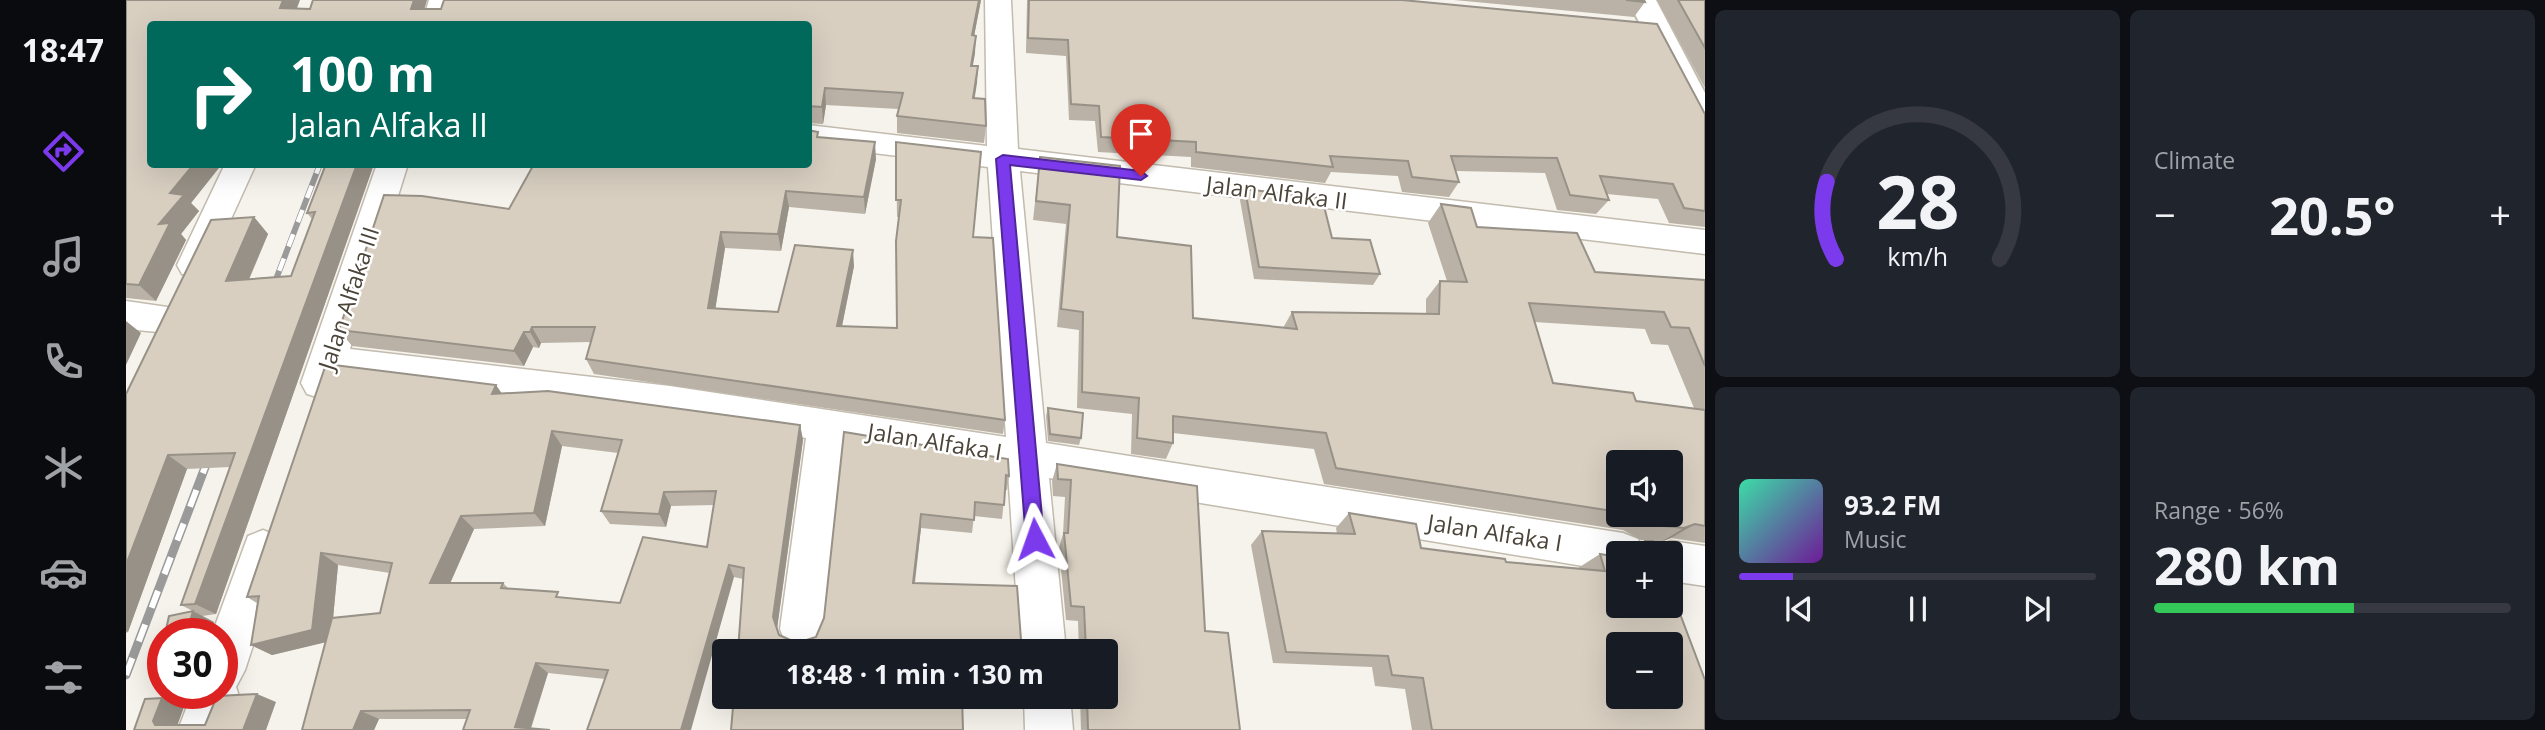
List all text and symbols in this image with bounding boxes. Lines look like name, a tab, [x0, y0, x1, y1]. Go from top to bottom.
text: 18:47	[22, 28, 104, 71]
text: 100 m	[290, 40, 435, 106]
icon: right	[175, 49, 266, 140]
text: Jalan Alfaka II	[290, 103, 488, 146]
pin	[1111, 104, 1171, 176]
icon: arrive	[1122, 115, 1160, 153]
icon: directions	[39, 127, 88, 176]
text: Climate	[2154, 144, 2235, 176]
text: 28	[1876, 152, 1959, 251]
street label: Jalan Alfaka II	[1203, 167, 1350, 217]
text: 20.5°	[2269, 179, 2396, 250]
text: −	[2154, 188, 2176, 240]
text: +	[2489, 188, 2511, 240]
street label: Jalan Alfaka III	[309, 222, 386, 376]
icon: music	[39, 232, 88, 281]
text: km/h	[1887, 239, 1948, 273]
icon: phone	[39, 337, 88, 386]
street label: Jalan Alfaka I	[863, 414, 1005, 467]
icon: climate	[39, 443, 88, 492]
map controls	[1606, 450, 1683, 709]
button: sound	[1606, 450, 1683, 527]
text: 93.2 FM	[1844, 487, 1942, 523]
text: Range · 56%	[2154, 494, 2284, 526]
position arrow	[998, 502, 1072, 576]
street label: Jalan Alfaka I	[1423, 505, 1565, 558]
text: Music	[1844, 523, 1907, 555]
text: 280 km	[2154, 529, 2340, 600]
button: +	[1606, 541, 1683, 618]
icon: car	[39, 548, 88, 597]
icon: previous	[1780, 590, 1818, 628]
icon: pause	[1899, 590, 1937, 628]
icon: next	[2018, 590, 2056, 628]
speed limit sign: 30	[147, 618, 238, 709]
button: −	[1606, 632, 1683, 709]
icon: filters	[39, 653, 88, 702]
text: 18:48 · 1 min · 130 m	[786, 656, 1044, 692]

